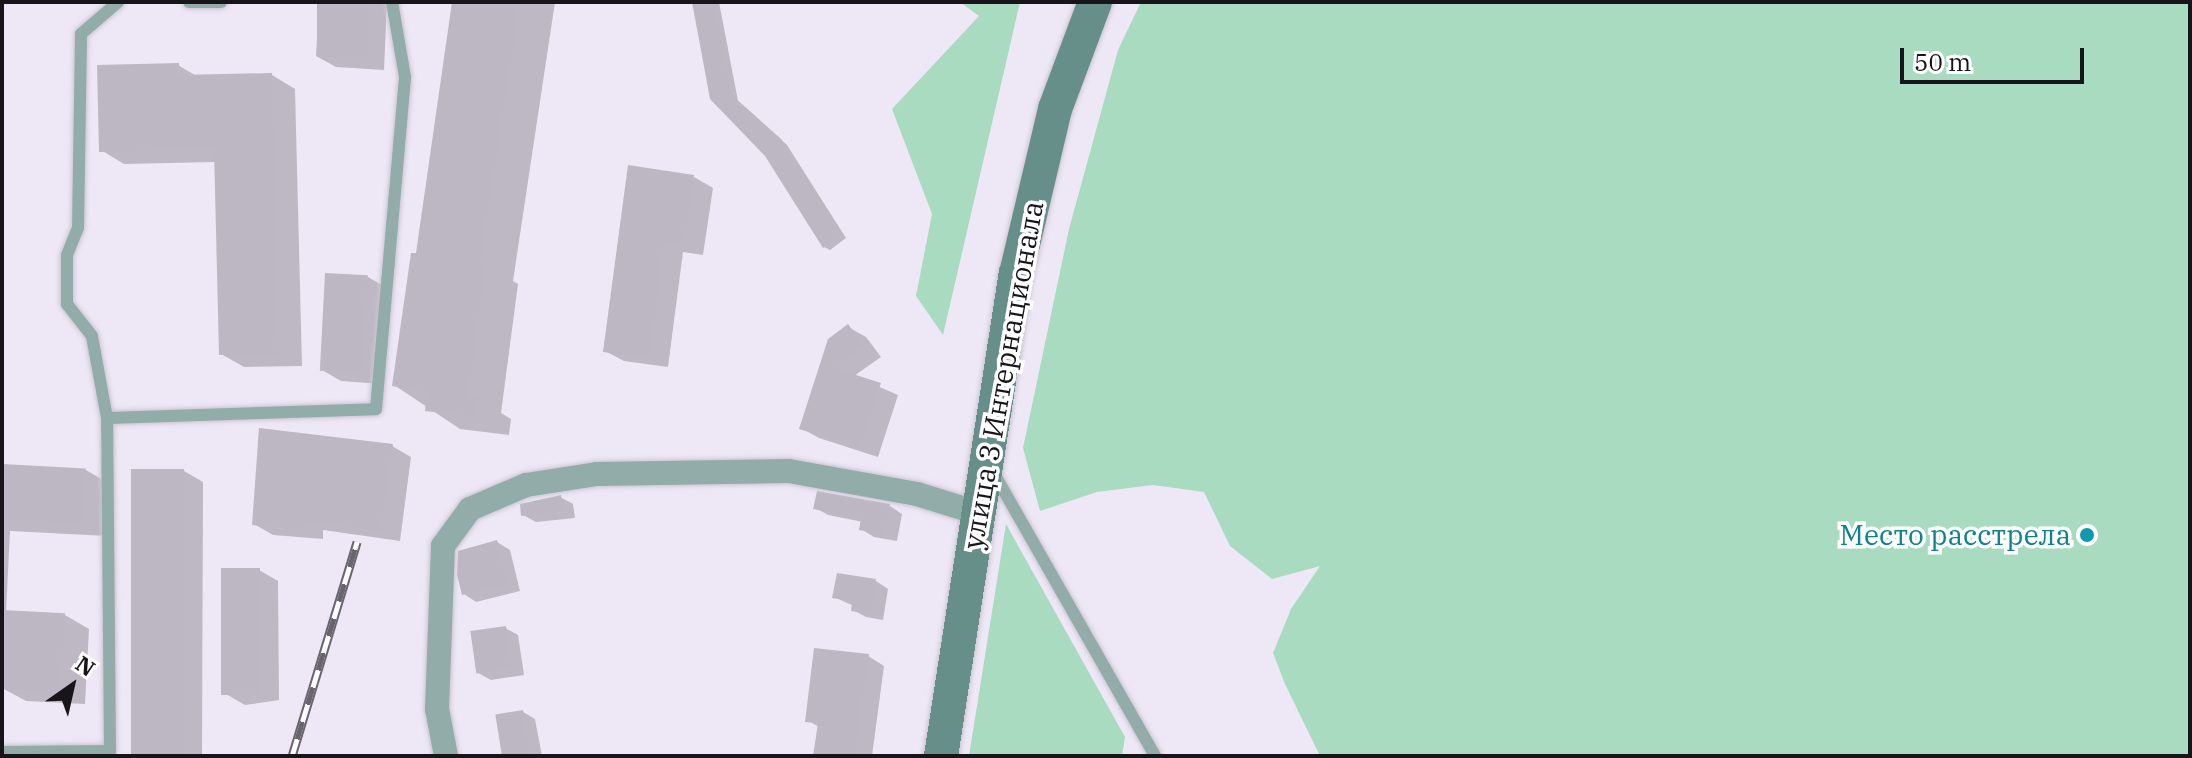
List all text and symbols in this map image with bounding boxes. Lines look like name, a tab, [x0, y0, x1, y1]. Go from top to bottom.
scale bar	[1904, 32, 2088, 82]
text: 50 m	[1914, 46, 1971, 78]
street label: улица 3 Интернационала	[956, 198, 1050, 552]
place label: Место расстрела	[1839, 518, 2071, 552]
marker: Место расстрела	[2078, 526, 2096, 544]
north arrow	[32, 646, 112, 726]
text: N	[70, 649, 101, 683]

